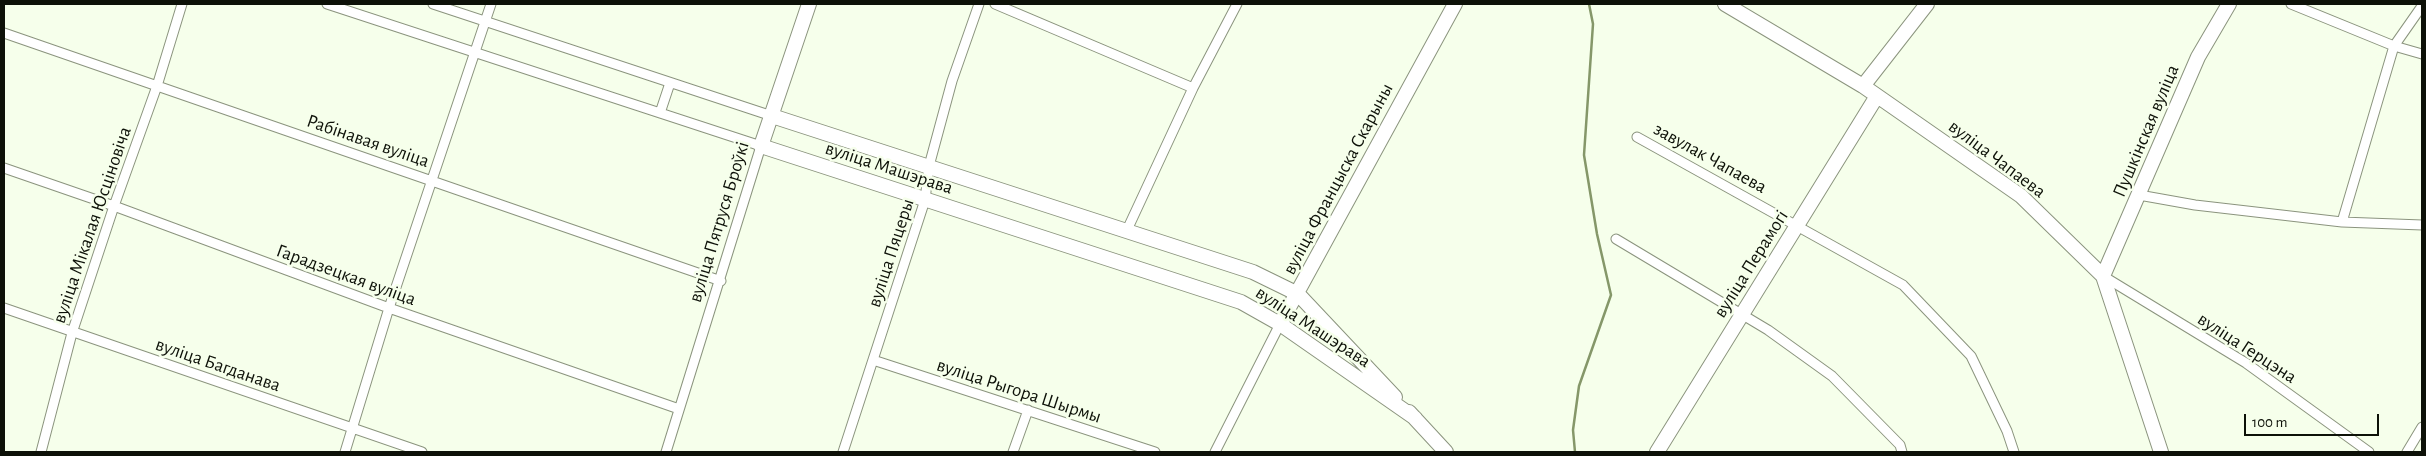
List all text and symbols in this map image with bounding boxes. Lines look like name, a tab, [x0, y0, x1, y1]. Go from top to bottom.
street label: Пушкінская вуліца	[2108, 61, 2184, 201]
street label: вуліца Францыска Скарыны	[1278, 79, 1398, 279]
street label: Рабінавая вуліца	[304, 109, 432, 173]
street label: вуліца Чапаева	[1944, 115, 2050, 203]
street label: завулак Чапаева	[1649, 118, 1771, 198]
street label: вуліца Мікалая Юсціновіча	[48, 124, 136, 326]
street label: вуліца Машэрава	[822, 137, 956, 199]
street label: вуліца Пятруся Броўкі	[684, 139, 754, 305]
street label: вуліца Пяцеры	[863, 196, 919, 310]
street label: вуліца Перамогі	[1709, 206, 1793, 322]
street label: Гарадзецкая вуліца	[273, 239, 419, 311]
street label: вуліца Машэрава	[1251, 281, 1375, 373]
street label: вуліца Герцэна	[2193, 308, 2301, 388]
street label: вуліца Багданава	[152, 333, 284, 397]
street label: вуліца Рыгора Шырмы	[934, 354, 1104, 428]
scale bar	[2246, 404, 2381, 436]
text: 100 m	[2252, 415, 2287, 430]

